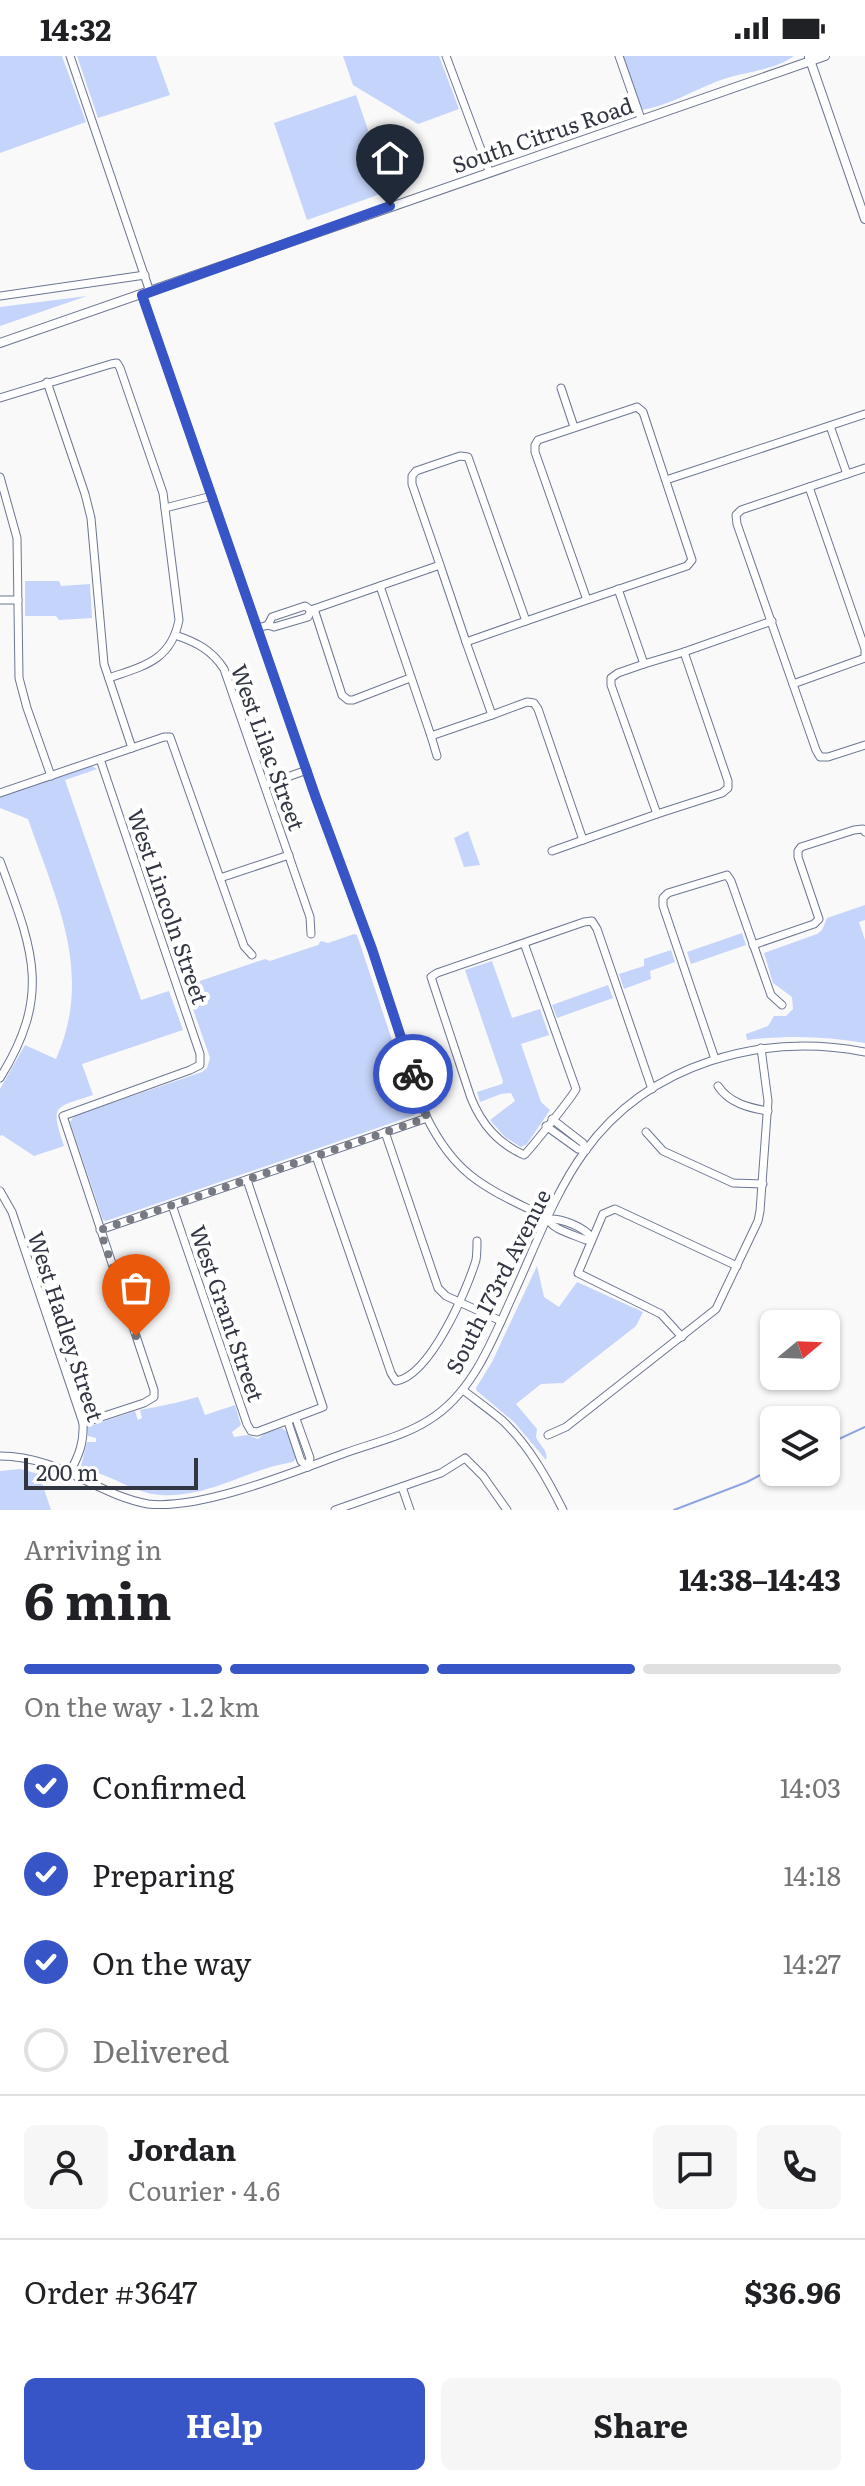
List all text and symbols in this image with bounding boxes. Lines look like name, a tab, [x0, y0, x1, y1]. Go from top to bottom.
text: 14:32	[40, 6, 111, 50]
street label: South Citrus Road	[447, 88, 637, 180]
pin	[356, 124, 424, 206]
icon: home	[368, 136, 412, 180]
street label: West Lilac Street	[224, 659, 314, 835]
street label: West Lincoln Street	[120, 804, 218, 1008]
courier	[373, 1034, 453, 1114]
icon: bike	[391, 1052, 435, 1096]
street label: South 173rd Avenue	[436, 1183, 558, 1379]
street label: West Grant Street	[182, 1220, 274, 1406]
street label: West Hadley Street	[21, 1227, 113, 1425]
pin	[102, 1254, 170, 1336]
icon: bag	[114, 1266, 158, 1310]
north arrow	[760, 1310, 840, 1390]
map controls	[760, 1310, 840, 1486]
button: layers	[760, 1406, 840, 1486]
scale bar	[24, 1454, 198, 1490]
text: 200 m	[36, 1455, 98, 1488]
text: Arriving in	[24, 1529, 162, 1568]
text: 14:38–14:43	[679, 1556, 841, 1600]
text: 6 min	[24, 1559, 172, 1636]
text: On the way · 1.2 km	[24, 1686, 260, 1725]
icon: check	[24, 1764, 68, 1808]
text: Confirmed	[92, 1764, 246, 1808]
text: 14:03	[780, 1767, 841, 1806]
icon: check	[24, 1852, 68, 1896]
text: Preparing	[92, 1852, 234, 1896]
text: 14:18	[784, 1855, 841, 1894]
icon: check	[24, 1940, 68, 1984]
text: On the way	[92, 1940, 251, 1984]
text: 14:27	[783, 1943, 841, 1982]
text: Delivered	[92, 2028, 229, 2072]
button: person	[24, 2125, 108, 2209]
button: chat	[653, 2125, 737, 2209]
button: phone	[757, 2125, 841, 2209]
text: Jordan	[128, 2126, 236, 2170]
text: Courier · 4.6	[128, 2170, 280, 2209]
text: Order #3647	[24, 2269, 198, 2313]
text: $36.96	[744, 2269, 841, 2313]
button: Help	[24, 2378, 425, 2470]
button: Share	[441, 2378, 841, 2470]

